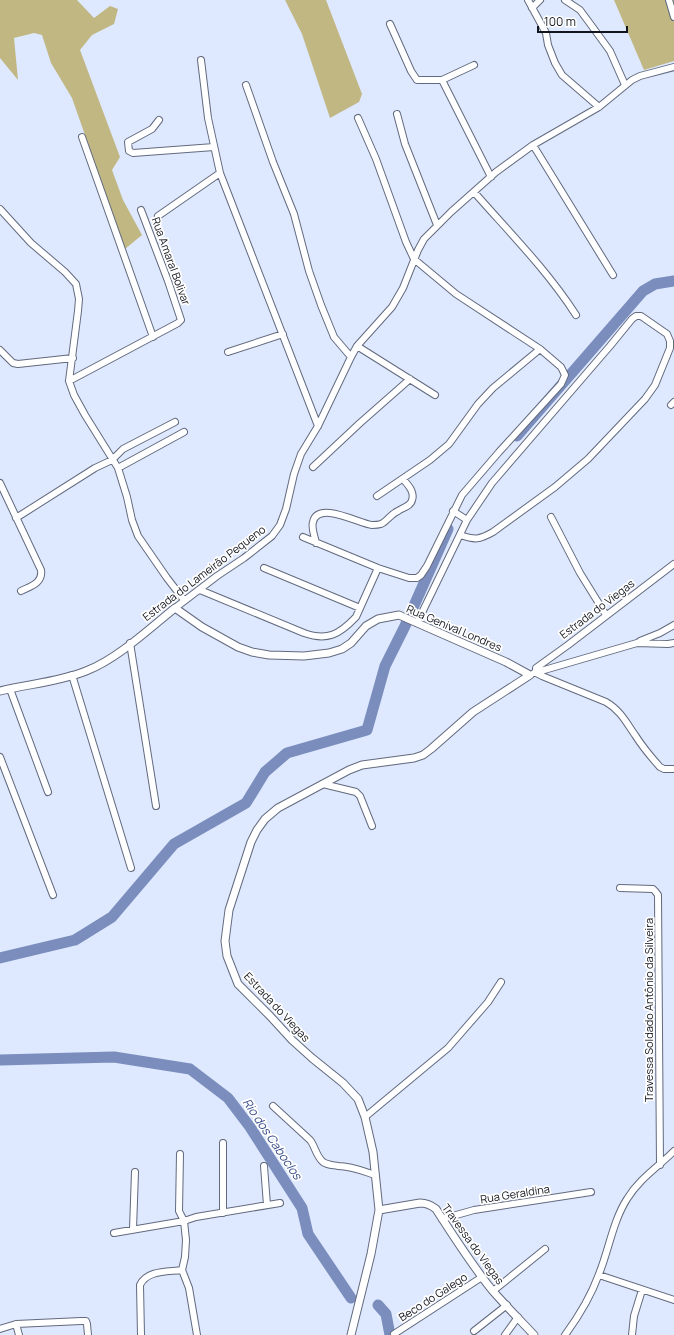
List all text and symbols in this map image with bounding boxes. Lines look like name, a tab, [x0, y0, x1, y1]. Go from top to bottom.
scale bar	[538, 8, 627, 34]
text: 100 m	[544, 13, 576, 30]
street label: Rua Amaral Bolivar	[149, 215, 194, 307]
street label: Estrada do Lameirão Pequeno	[139, 521, 269, 624]
street label: Estrada do Viegas	[556, 575, 637, 642]
street label: Rua Genival Londres	[404, 601, 504, 655]
street label: Travessa Soldado Antônio da Silveira	[641, 918, 656, 1102]
street label: Estrada do Viegas	[241, 969, 314, 1045]
water label: Rio dos Caboclos	[239, 1095, 307, 1184]
street label: Rua Geraldina	[479, 1181, 551, 1206]
street label: Travessa do Viegas	[439, 1200, 508, 1287]
street label: Beco do Galego	[396, 1269, 470, 1324]

